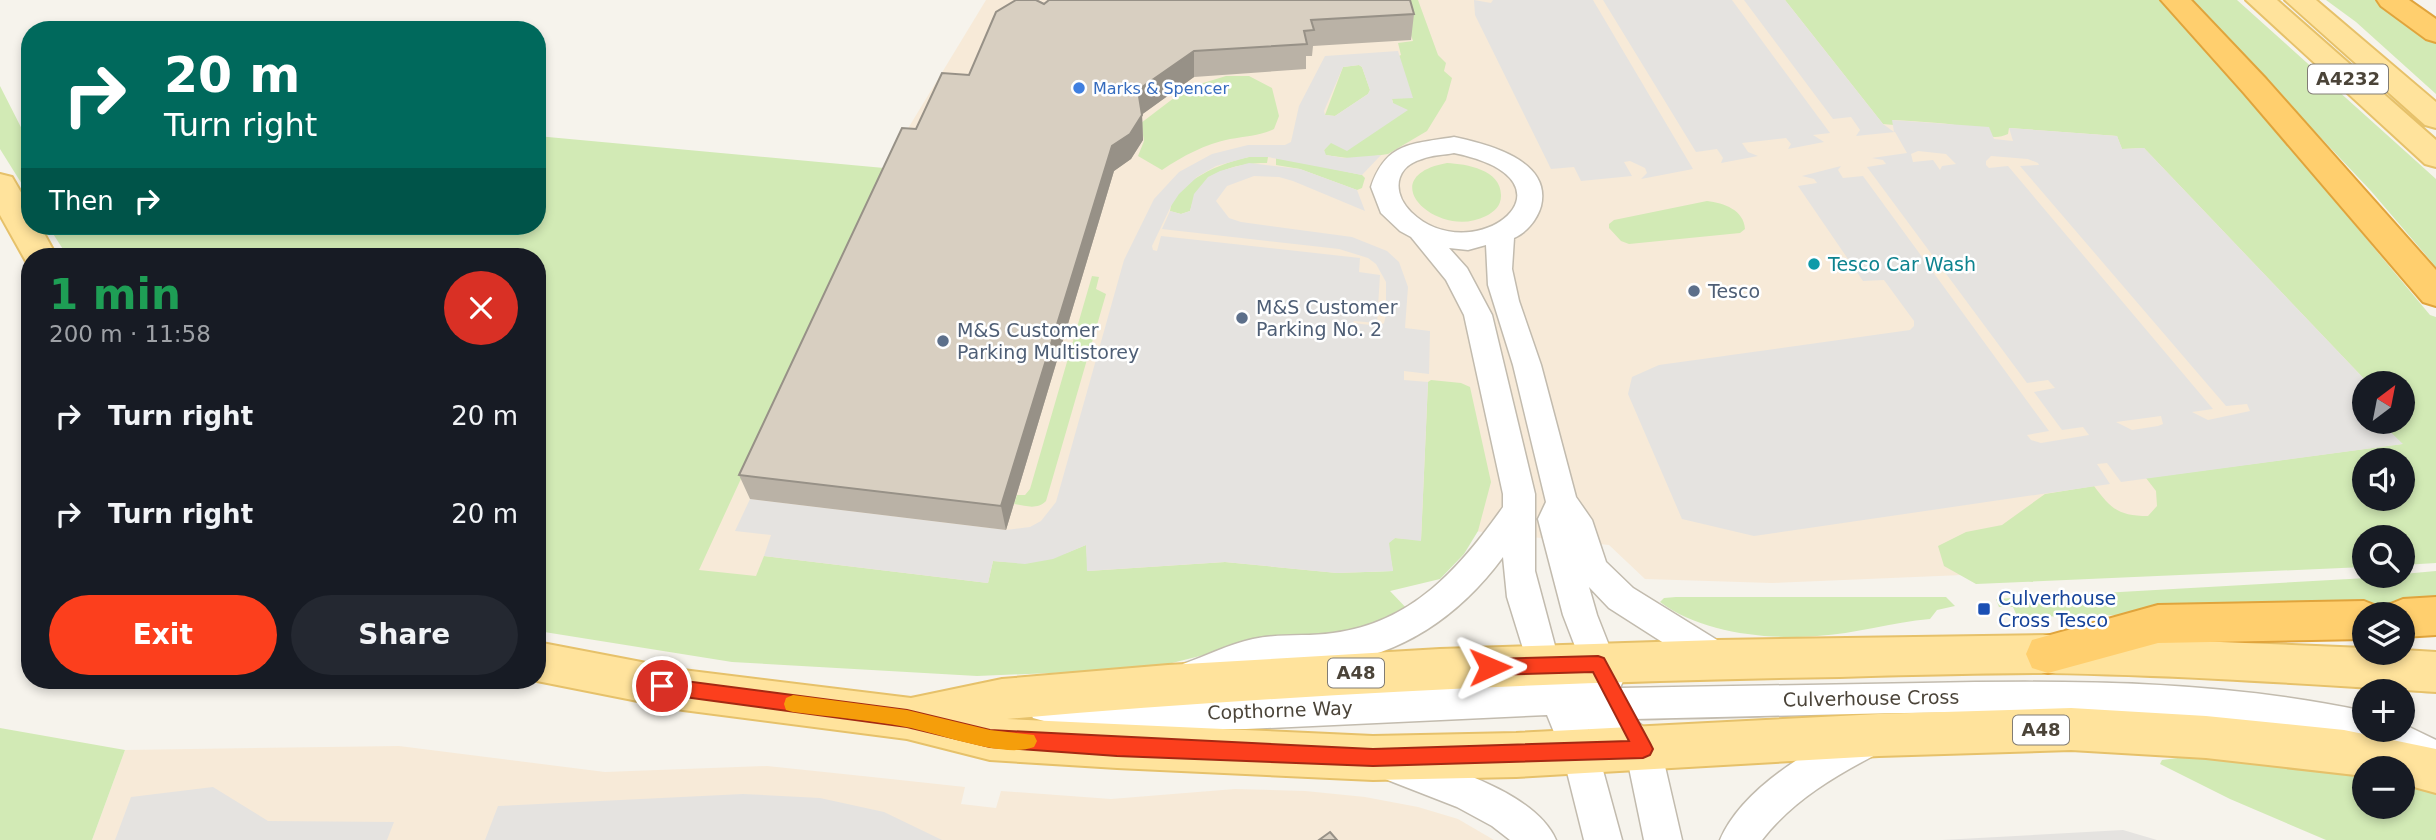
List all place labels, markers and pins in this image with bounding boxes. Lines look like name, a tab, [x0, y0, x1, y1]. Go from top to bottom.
place label: Marks & Spencer	[1093, 79, 1229, 98]
marker: Marks & Spencer	[1071, 80, 1087, 96]
place label: Tesco Car Wash	[1827, 253, 1976, 275]
marker: Tesco Car Wash	[1806, 256, 1822, 272]
place label: Tesco	[1707, 280, 1760, 302]
marker: Tesco	[1686, 283, 1702, 299]
place label: M&S Customer Parking No. 2	[1256, 296, 1398, 340]
marker: M&S Customer Parking No. 2	[1234, 310, 1250, 326]
place label: M&S Customer Parking Multistorey	[957, 319, 1139, 363]
marker: M&S Customer Parking Multistorey	[935, 333, 951, 349]
place label: Culverhouse Cross Tesco	[1998, 587, 2116, 631]
marker: Culverhouse Cross Tesco	[1976, 601, 1992, 617]
pin	[632, 656, 692, 716]

